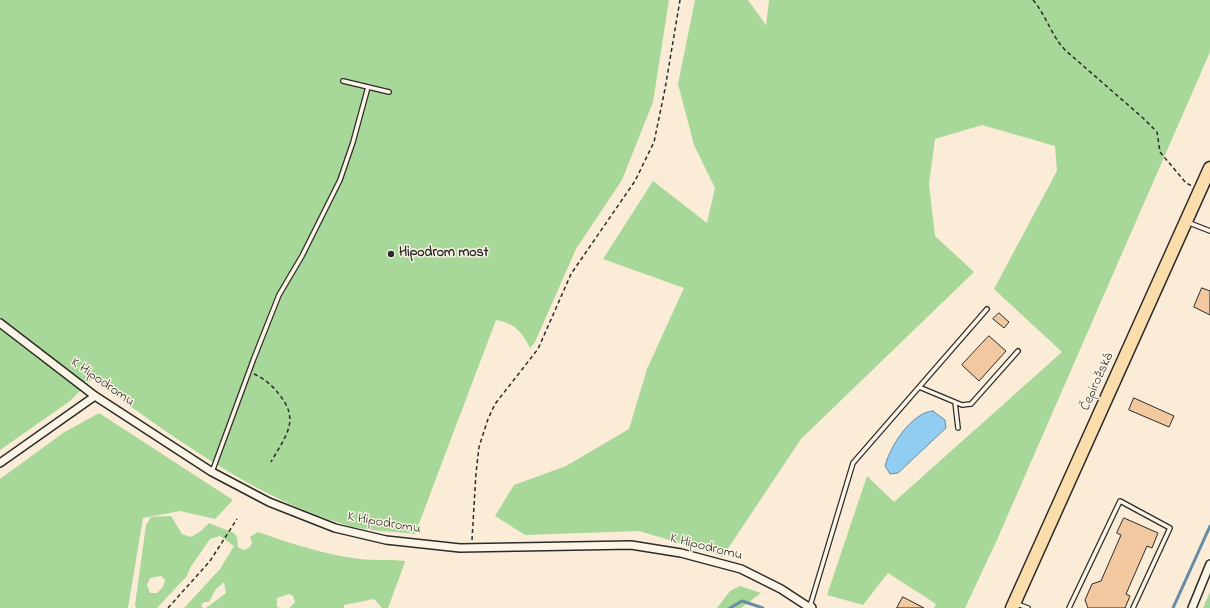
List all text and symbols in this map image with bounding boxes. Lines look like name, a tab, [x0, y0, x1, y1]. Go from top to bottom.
place label: Hipodrom most	[399, 246, 488, 262]
marker: Hipodrom most	[386, 249, 396, 259]
street label: Čepirožská	[1078, 350, 1118, 414]
street label: K Hipodromu	[67, 355, 137, 411]
street label: K Hipodromu	[346, 509, 422, 539]
street label: K Hipodromu	[668, 531, 744, 565]

